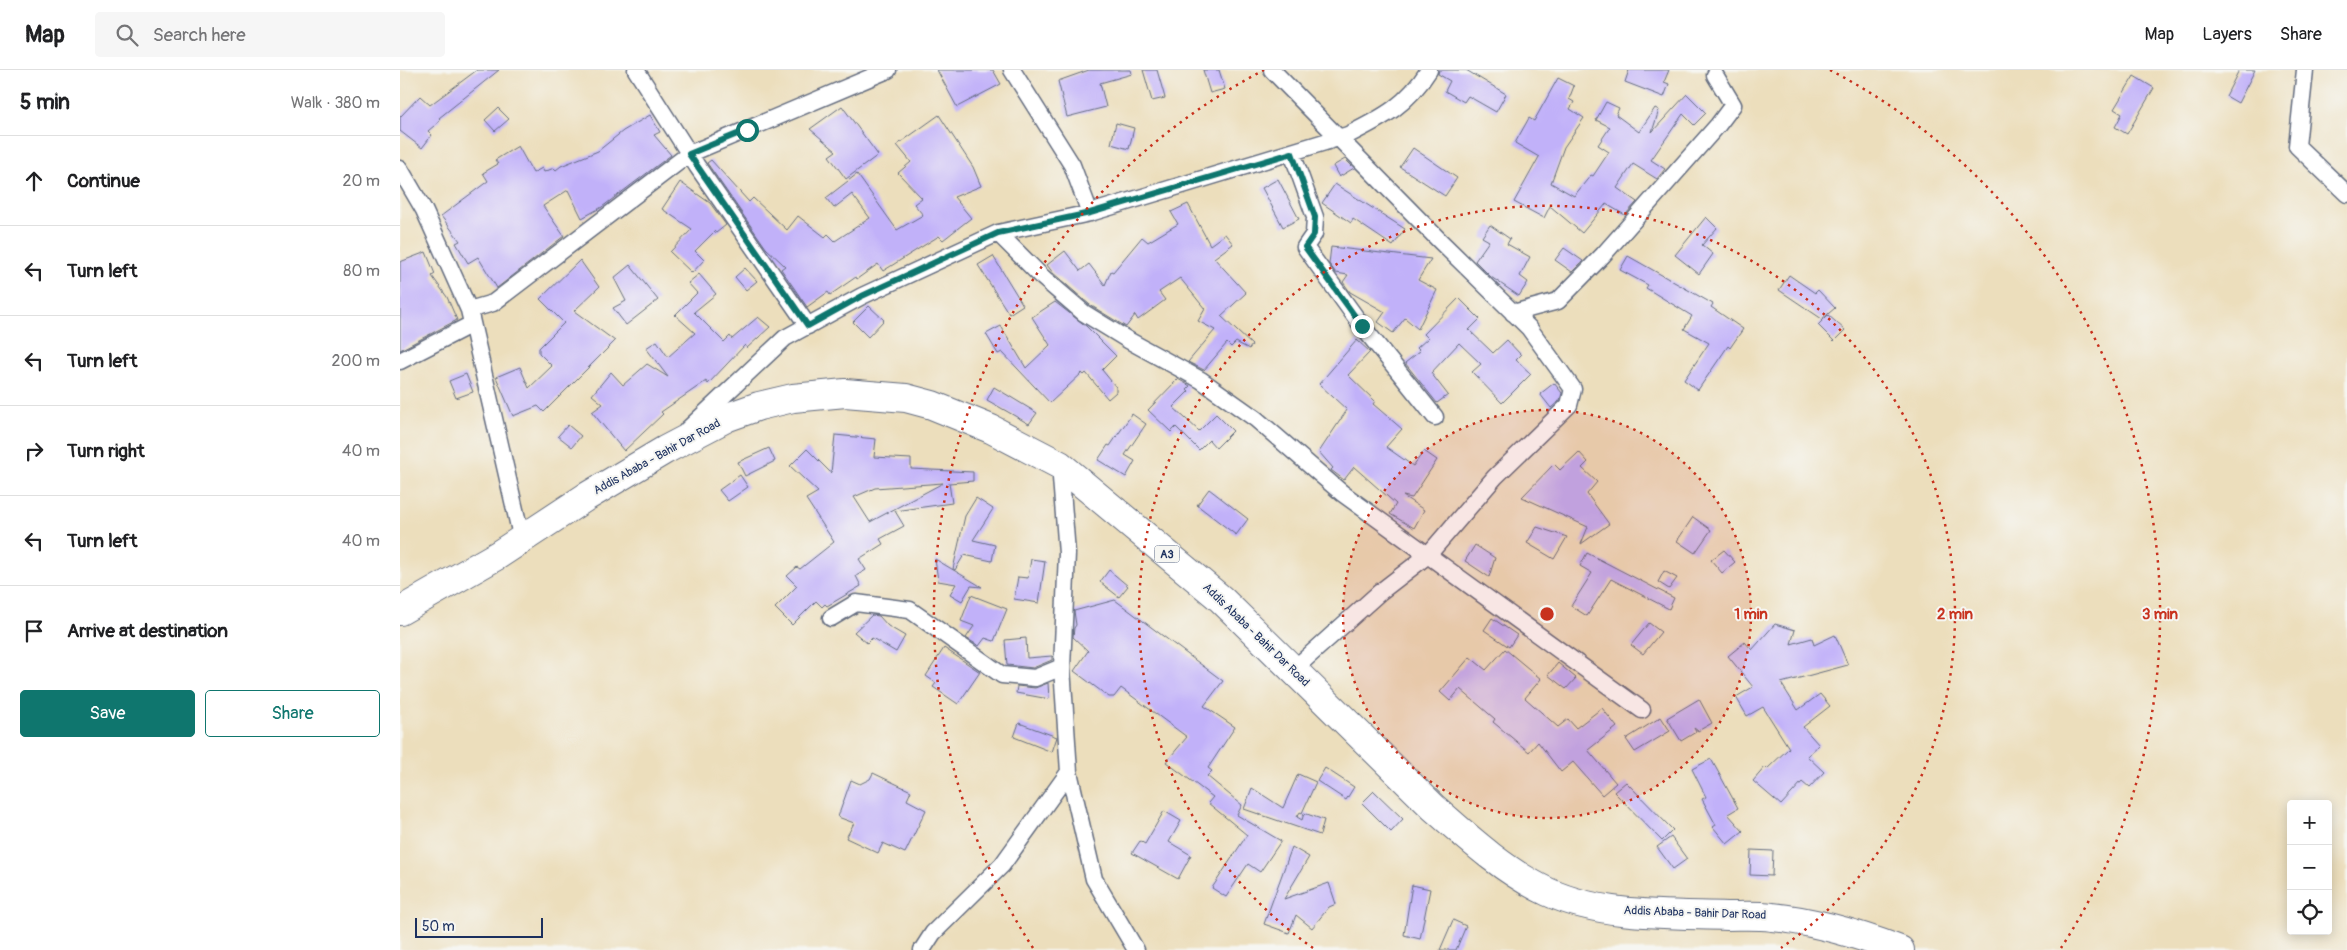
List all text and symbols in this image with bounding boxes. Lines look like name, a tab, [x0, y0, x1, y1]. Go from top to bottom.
search box	[95, 12, 445, 57]
text: Map	[25, 20, 65, 49]
icon: search	[113, 21, 141, 49]
text: Search here	[153, 23, 246, 47]
text: Map	[2145, 23, 2174, 46]
text: Layers	[2202, 23, 2252, 46]
text: Share	[2280, 23, 2322, 46]
text: 5 min	[20, 89, 70, 116]
text: Walk · 380 m	[291, 93, 380, 113]
route start	[736, 119, 759, 142]
icon: ahead	[20, 167, 48, 195]
text: Continue	[67, 169, 140, 193]
text: 20 m	[342, 171, 380, 191]
icon: left	[20, 257, 48, 285]
text: Turn left	[67, 259, 137, 283]
text: 80 m	[343, 261, 380, 281]
route end	[1351, 315, 1374, 338]
icon: left	[20, 347, 48, 375]
text: Turn left	[67, 349, 137, 373]
text: 200 m	[332, 351, 380, 371]
street label: Addis Ababa - Bahir Dar Road	[591, 416, 723, 498]
icon: right	[20, 437, 48, 465]
text: Turn right	[67, 439, 145, 463]
text: 40 m	[342, 441, 380, 461]
icon: left	[20, 527, 48, 555]
text: Turn left	[67, 529, 137, 553]
text: 40 m	[342, 531, 380, 551]
road number: A3	[1154, 546, 1180, 562]
street label: Addis Ababa - Bahir Dar Road	[1199, 580, 1313, 690]
centre of rings	[1538, 605, 1556, 623]
text: 1 min	[1734, 605, 1768, 624]
text: 2 min	[1937, 605, 1973, 624]
text: 3 min	[2142, 605, 2178, 624]
icon: arrive	[20, 617, 48, 645]
text: Arrive at destination	[67, 619, 228, 643]
button: Save	[20, 690, 195, 737]
button: Share	[205, 690, 380, 737]
map controls	[2287, 800, 2332, 935]
button: +	[2287, 800, 2332, 845]
button: −	[2287, 845, 2332, 890]
button: locate	[2287, 890, 2332, 935]
street label: Addis Ababa - Bahir Dar Road	[1623, 903, 1767, 923]
scale bar	[415, 915, 542, 938]
text: 50 m	[422, 918, 455, 935]

